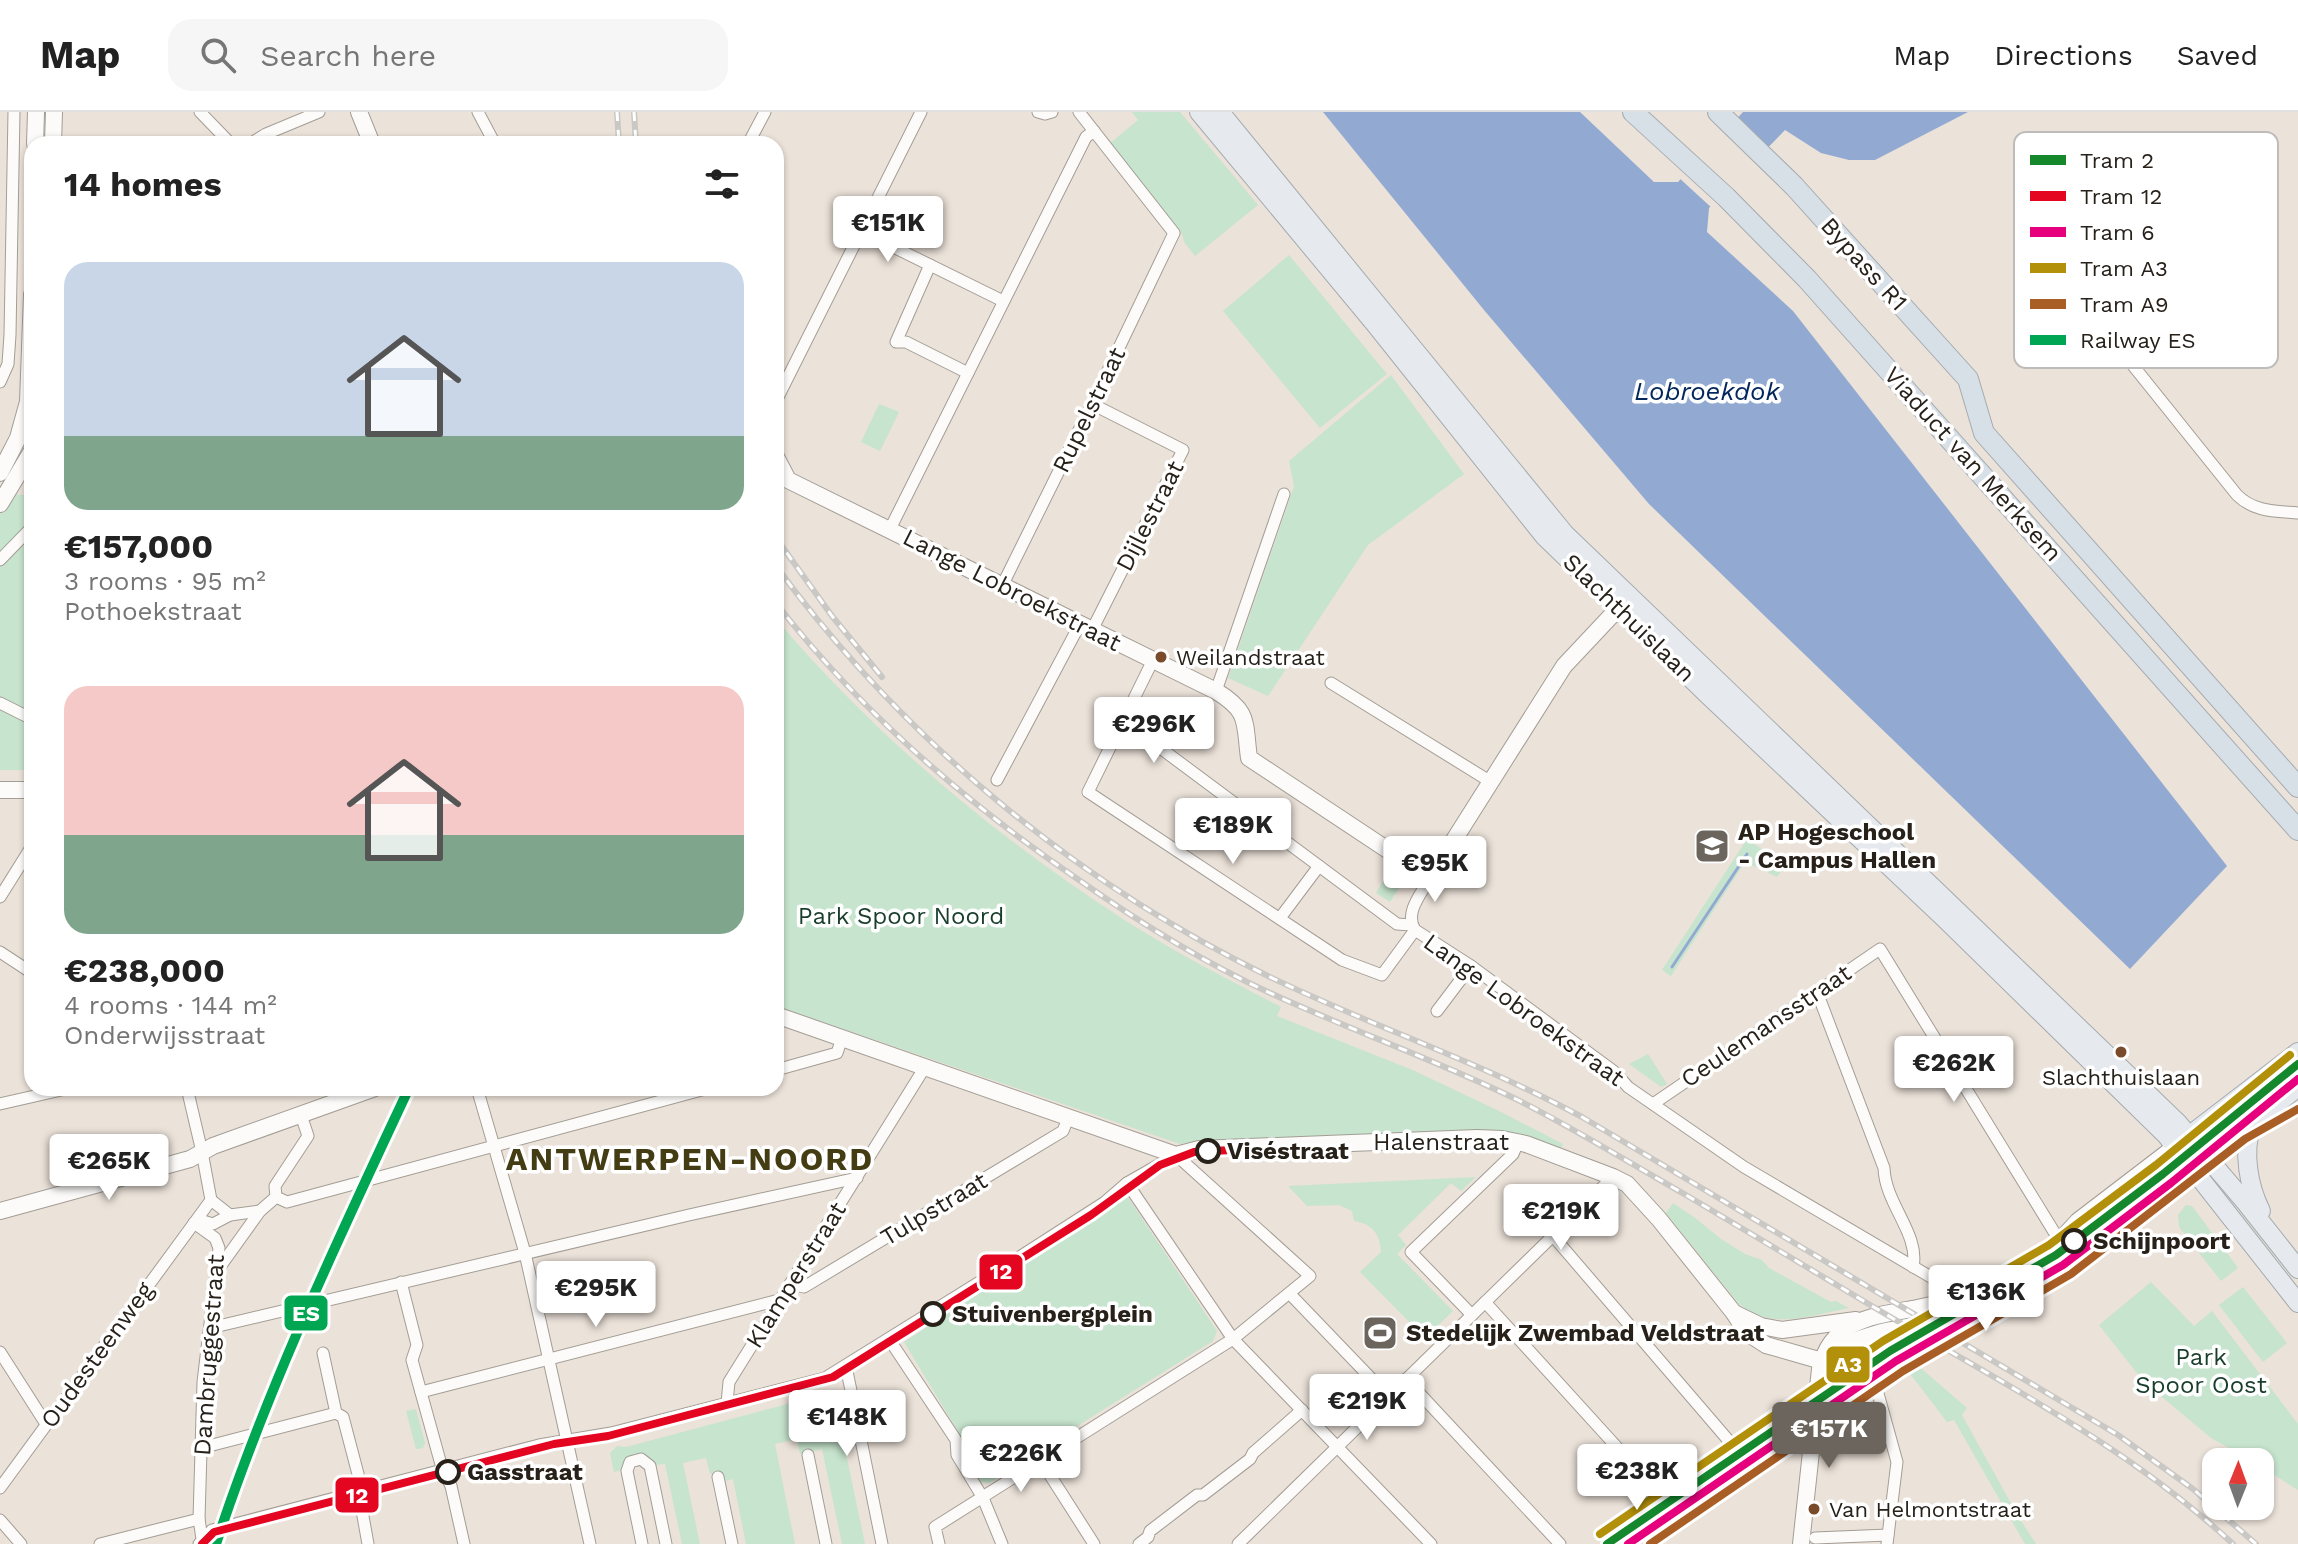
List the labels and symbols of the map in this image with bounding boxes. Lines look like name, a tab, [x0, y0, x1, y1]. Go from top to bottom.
legend	[2014, 132, 2278, 368]
text: Tram 2	[2080, 148, 2154, 173]
text: Tram 12	[2080, 184, 2162, 209]
pin: €151K	[832, 196, 944, 264]
street label: Bypass R1	[1815, 212, 1913, 316]
text: Tram 6	[2080, 220, 2155, 245]
text: Tram A3	[2080, 256, 2168, 281]
text: Tram A9	[2080, 292, 2169, 317]
text: Railway ES	[2080, 328, 2196, 353]
street label: Rupelstraat	[1047, 343, 1131, 477]
street label: Viaduct van Merksem	[1878, 361, 2068, 567]
water label: Lobroekdok	[1634, 376, 1781, 406]
street label: Dijlestraat	[1110, 456, 1190, 576]
street label: Lange Lobroekstraat	[898, 523, 1126, 657]
street label: Slachthuislaan	[1557, 548, 1701, 688]
place label: Weilandstraat	[1176, 645, 1325, 670]
marker: Weilandstraat	[1153, 649, 1169, 665]
pin: €296K	[1098, 697, 1210, 765]
pin: €189K	[1177, 798, 1289, 866]
place label: AP Hogeschool - Campus Hallen	[1738, 818, 1936, 874]
school or university icon: AP Hogeschool - Campus Hallen	[1693, 827, 1731, 865]
pin: €95K	[1388, 836, 1482, 904]
park label: Park Spoor Noord	[798, 902, 1004, 930]
street label: Lange Lobroekstraat	[1418, 928, 1630, 1092]
street label: Ceulemansstraat	[1676, 959, 1856, 1093]
pin: €262K	[1898, 1036, 2010, 1104]
marker: Slachthuislaan	[2113, 1044, 2129, 1060]
place label: Slachthuislaan	[2042, 1065, 2200, 1090]
street label: Halenstraat	[1373, 1128, 1509, 1156]
pin: €265K	[53, 1134, 165, 1202]
place label: Viséstraat	[1227, 1137, 1349, 1165]
marker: Viséstraat	[1196, 1139, 1220, 1163]
district label: ANTWERPEN-NOORD	[506, 1140, 874, 1178]
street label: Tulpstraat	[876, 1166, 992, 1252]
pin: €219K	[1505, 1184, 1617, 1252]
street label: Klamperstraat	[740, 1197, 852, 1353]
place label: Schijnpoort	[2093, 1227, 2231, 1255]
marker: Schijnpoort	[2062, 1229, 2086, 1253]
street label: Dambruggestraat	[188, 1253, 230, 1457]
line badge: 12	[978, 1253, 1024, 1291]
text: 12	[990, 1259, 1012, 1284]
pin: €295K	[540, 1261, 652, 1329]
pin: €136K	[1930, 1265, 2042, 1333]
street label: Oudesteenweg	[35, 1277, 159, 1433]
line badge: ES	[283, 1294, 329, 1332]
place label: Stuivenbergplein	[952, 1300, 1153, 1328]
text: ES	[292, 1301, 320, 1326]
marker: Stuivenbergplein	[921, 1302, 945, 1326]
sports icon: Stedelijk Zwembad Veldstraat	[1361, 1314, 1399, 1352]
place label: Stedelijk Zwembad Veldstraat	[1406, 1319, 1765, 1347]
park label: Park Spoor Oost	[2135, 1343, 2267, 1399]
line badge: A3	[1825, 1345, 1871, 1384]
text: A3	[1834, 1352, 1862, 1377]
pin: €219K	[1311, 1374, 1423, 1442]
pin: €148K	[791, 1390, 903, 1458]
pin: €157K	[1773, 1402, 1885, 1470]
pin: €226K	[965, 1426, 1077, 1494]
pin: €238K	[1581, 1444, 1693, 1512]
north arrow	[2202, 1448, 2274, 1520]
place label: Gasstraat	[467, 1458, 583, 1486]
marker: Gasstraat	[436, 1460, 460, 1484]
line badge: 12	[334, 1476, 380, 1514]
text: 12	[346, 1483, 368, 1508]
place label: Van Helmontstraat	[1829, 1497, 2031, 1522]
marker: Van Helmontstraat	[1806, 1501, 1822, 1517]

